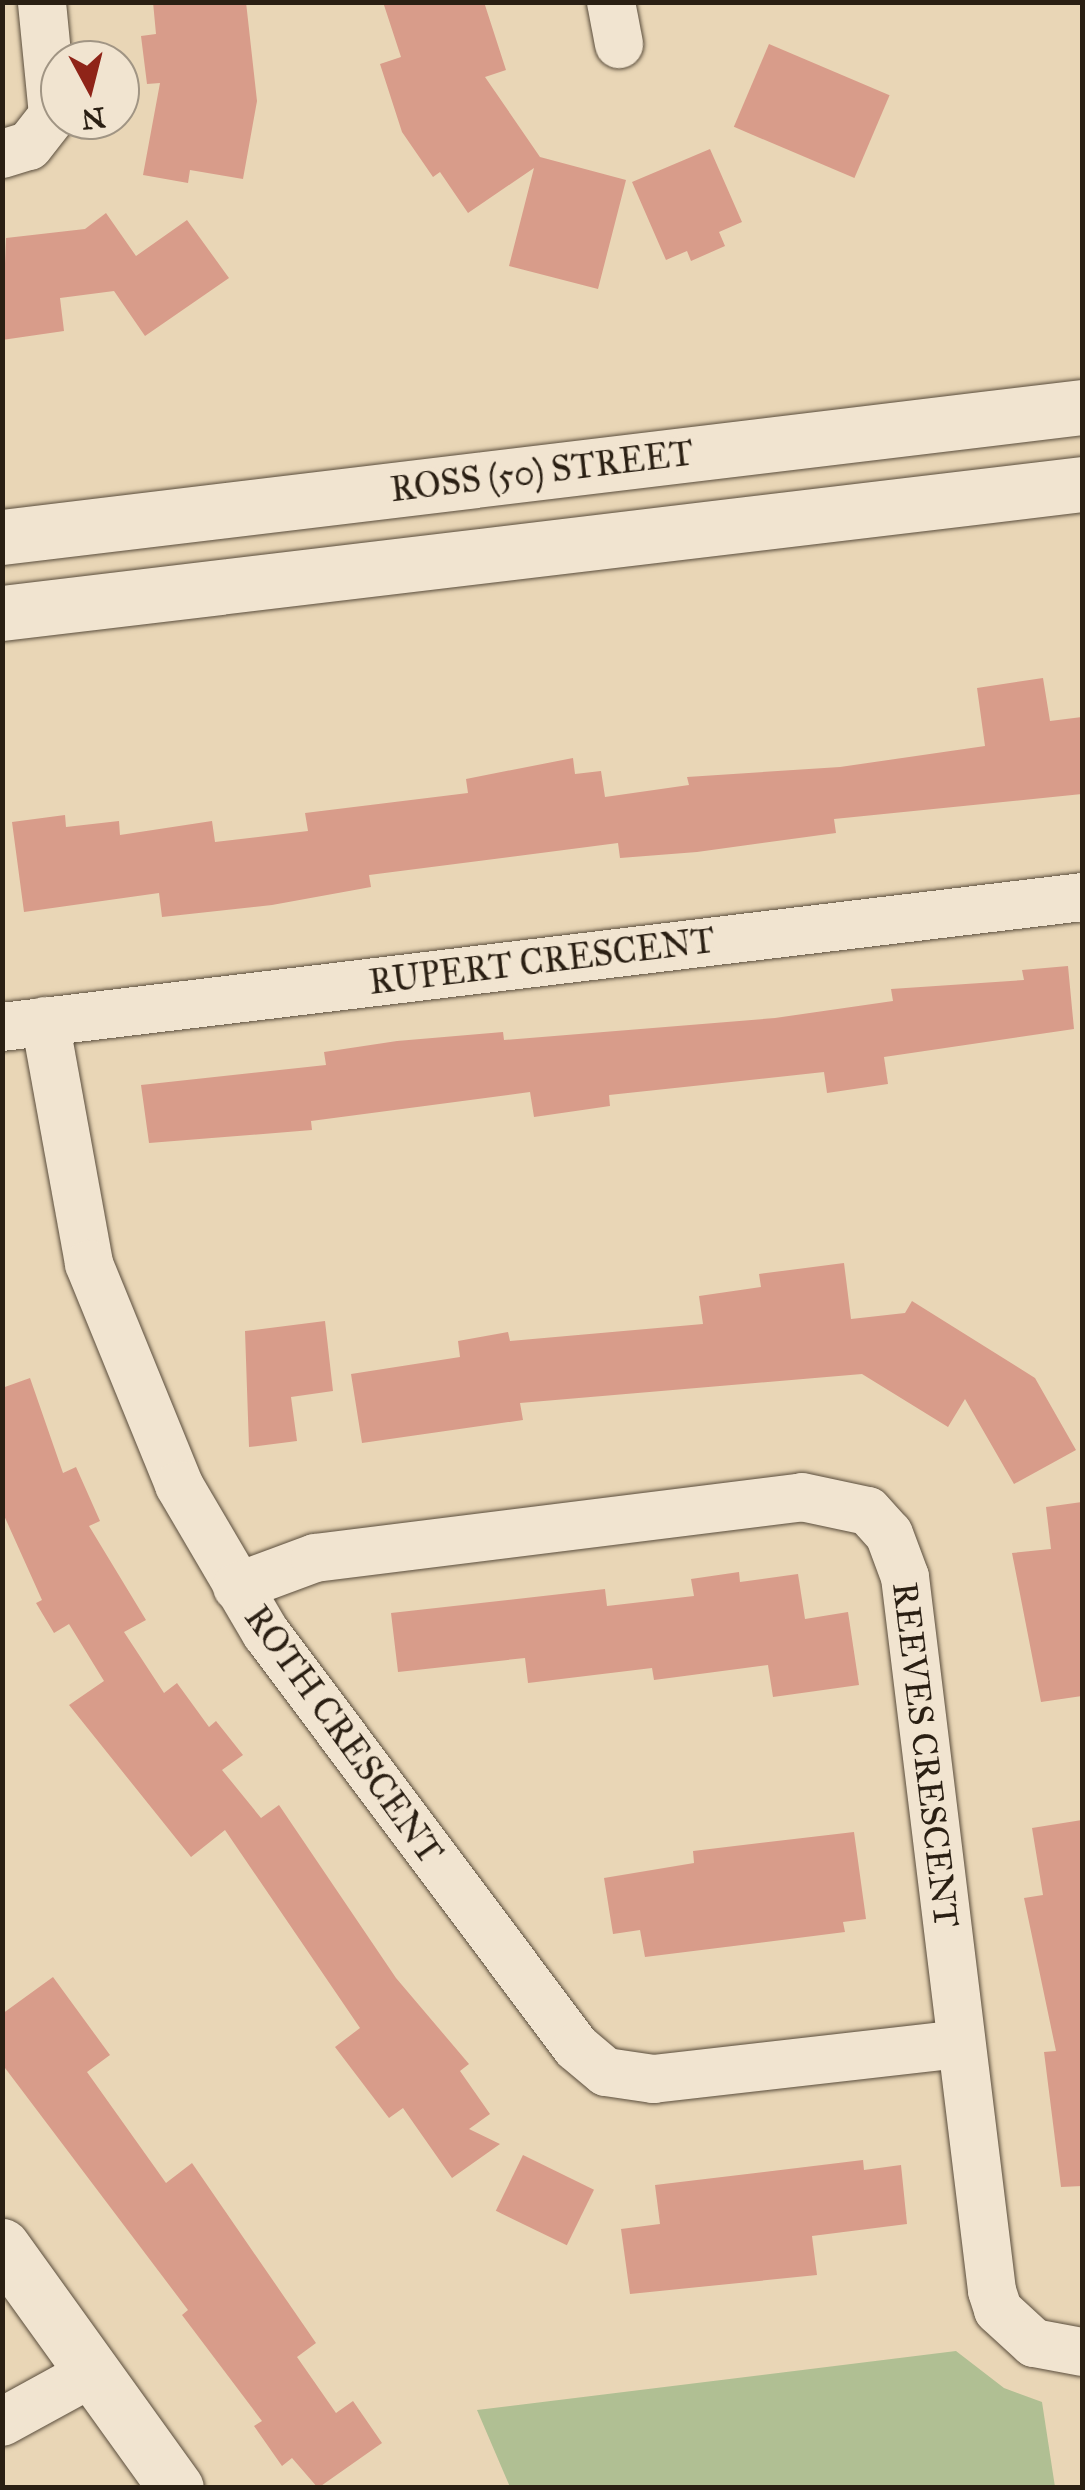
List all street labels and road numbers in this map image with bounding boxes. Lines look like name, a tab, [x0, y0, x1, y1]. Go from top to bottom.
street label: ROSS (50) STREET	[388, 433, 696, 511]
street label: RUPERT CRESCENT	[367, 920, 717, 1004]
street label: REEVES CRESCENT	[883, 1580, 967, 1930]
street label: ROTH CRESCENT	[235, 1598, 451, 1872]

